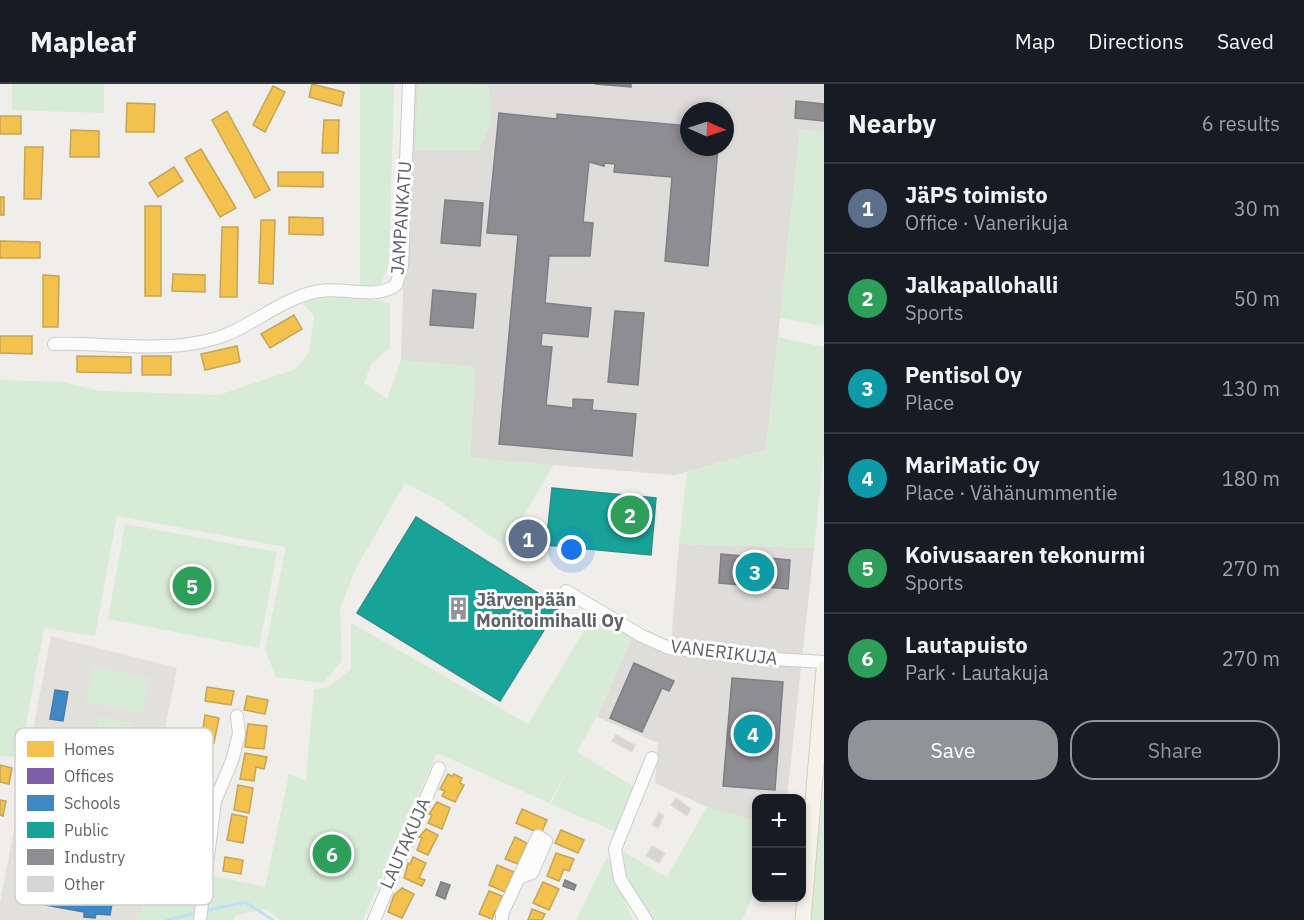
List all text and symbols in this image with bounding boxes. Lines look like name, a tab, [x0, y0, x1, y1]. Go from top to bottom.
text: Mapleaf	[30, 23, 136, 60]
text: Map	[1015, 27, 1055, 55]
text: Directions	[1088, 27, 1184, 55]
text: Saved	[1217, 27, 1274, 55]
north arrow	[680, 102, 734, 156]
text: Nearby	[848, 106, 936, 140]
text: 6 results	[1202, 110, 1280, 137]
street label: JAMPANKATU	[386, 160, 416, 276]
text: JäPS toimisto	[905, 180, 1048, 209]
text: 1	[862, 195, 874, 222]
text: 30 m	[1234, 195, 1280, 222]
text: Office · Vanerikuja	[905, 209, 1068, 236]
text: Jalkapallohalli	[905, 270, 1058, 299]
text: 2	[862, 285, 874, 312]
text: 50 m	[1234, 285, 1280, 312]
text: Sports	[905, 299, 964, 326]
text: Pentisol Oy	[905, 360, 1022, 389]
text: 3	[862, 375, 874, 402]
text: 130 m	[1222, 375, 1280, 402]
text: Place	[905, 389, 954, 416]
text: MariMatic Oy	[905, 450, 1040, 479]
text: 4	[862, 465, 874, 492]
text: 180 m	[1222, 465, 1280, 492]
text: Place · Vähänummentie	[905, 479, 1117, 506]
pin: 2	[610, 492, 650, 538]
pin: 1	[508, 516, 548, 562]
your location	[557, 535, 586, 564]
text: Koivusaaren tekonurmi	[905, 540, 1145, 569]
pin: 3	[736, 550, 774, 594]
text: 5	[862, 555, 874, 582]
text: 270 m	[1222, 555, 1280, 582]
pin: 5	[172, 564, 212, 608]
text: Sports	[905, 569, 964, 596]
place label: Järvenpään Monitoimihalli Oy	[476, 588, 624, 632]
building icon: Järvenpään Monitoimihalli Oy	[445, 596, 471, 622]
text: Lautapuisto	[905, 630, 1028, 659]
street label: VANERIKUJA	[669, 634, 779, 670]
text: 6	[862, 645, 874, 672]
text: 270 m	[1222, 645, 1280, 672]
text: Park · Lautakuja	[905, 659, 1049, 686]
pin: 4	[734, 712, 772, 756]
button: Save	[848, 720, 1058, 780]
button: Share	[1070, 720, 1280, 780]
legend	[15, 728, 213, 905]
text: Homes	[64, 739, 115, 759]
text: Offices	[64, 766, 114, 786]
text: Schools	[64, 793, 121, 813]
street label: LAUTAKUJA	[375, 793, 436, 892]
map controls	[752, 794, 806, 902]
button: +	[752, 794, 806, 848]
text: Public	[64, 820, 108, 840]
pin: 6	[312, 832, 352, 876]
text: Industry	[64, 847, 125, 867]
button: −	[752, 848, 806, 902]
text: Other	[64, 874, 105, 894]

